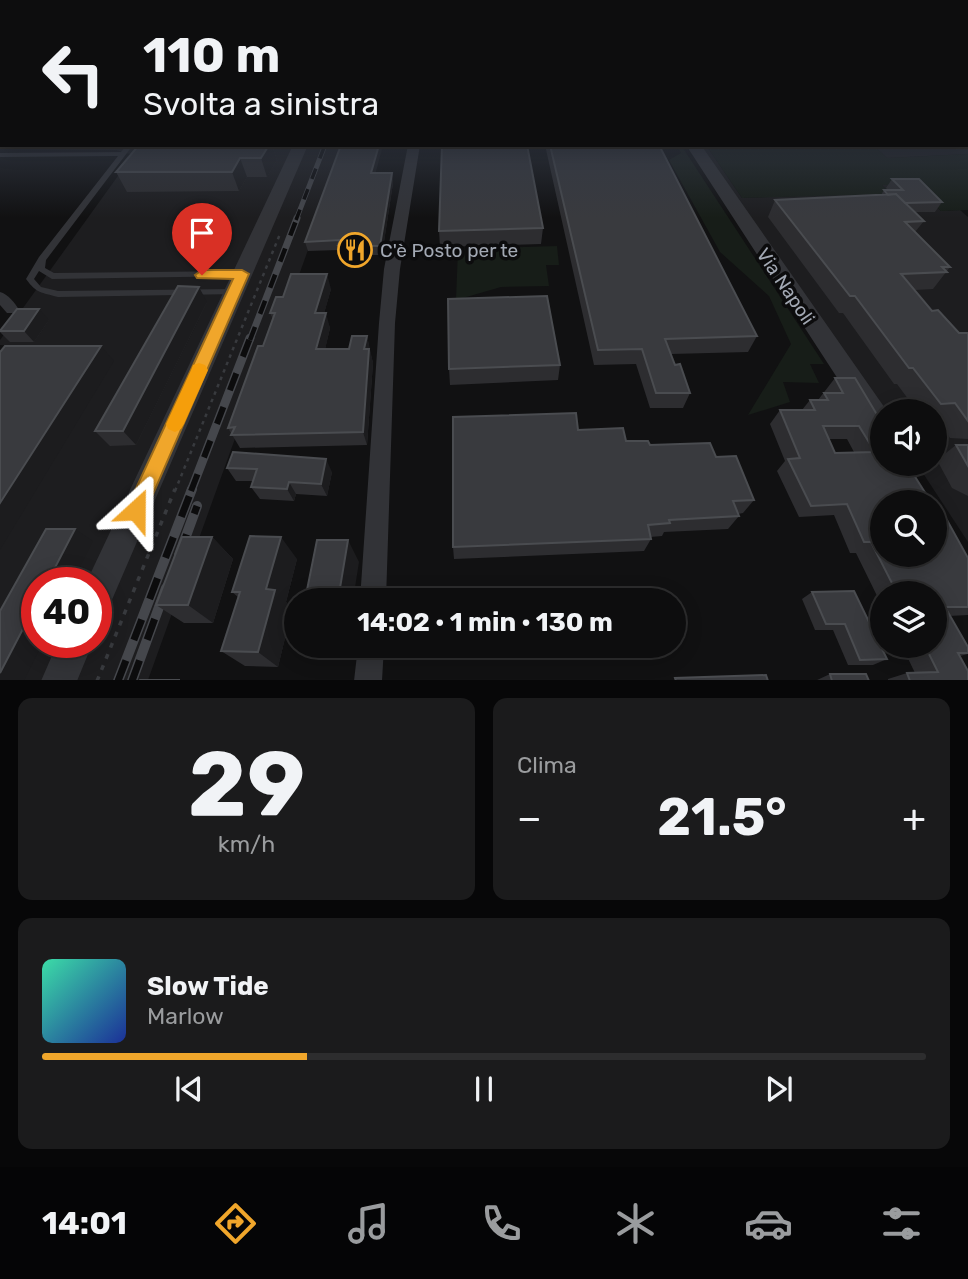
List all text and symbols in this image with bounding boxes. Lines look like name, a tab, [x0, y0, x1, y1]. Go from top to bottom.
text: 110 m	[143, 26, 280, 84]
icon: left	[28, 28, 119, 119]
text: Svolta a sinistra	[143, 85, 379, 123]
pin	[172, 203, 232, 275]
icon: arrive	[183, 214, 221, 252]
restaurant icon: C'è Posto per te	[336, 231, 374, 269]
place label: C'è Posto per te	[380, 239, 518, 262]
street label: Via Napoli	[752, 244, 820, 329]
map controls	[870, 399, 947, 658]
button: sound	[870, 399, 947, 476]
position arrow	[99, 473, 173, 547]
button: search	[870, 490, 947, 567]
speed limit sign: 40	[21, 567, 112, 658]
button: layers	[870, 581, 947, 658]
text: 14:02 · 1 min · 130 m	[357, 607, 613, 638]
text: 29	[188, 730, 305, 838]
text: Clima	[517, 751, 577, 779]
text: 21.5°	[657, 786, 787, 848]
text: −	[517, 795, 542, 841]
text: +	[902, 795, 926, 841]
text: km/h	[218, 830, 275, 858]
text: Slow Tide	[147, 971, 269, 1002]
text: Marlow	[147, 1002, 224, 1030]
icon: previous	[170, 1070, 208, 1108]
icon: pause	[465, 1070, 503, 1108]
icon: next	[760, 1070, 798, 1108]
icon: directions	[211, 1199, 260, 1248]
icon: music	[344, 1199, 393, 1248]
icon: phone	[477, 1199, 526, 1248]
icon: climate	[611, 1199, 660, 1248]
icon: car	[744, 1199, 793, 1248]
icon: filters	[877, 1199, 926, 1248]
text: 14:01	[42, 1204, 127, 1242]

